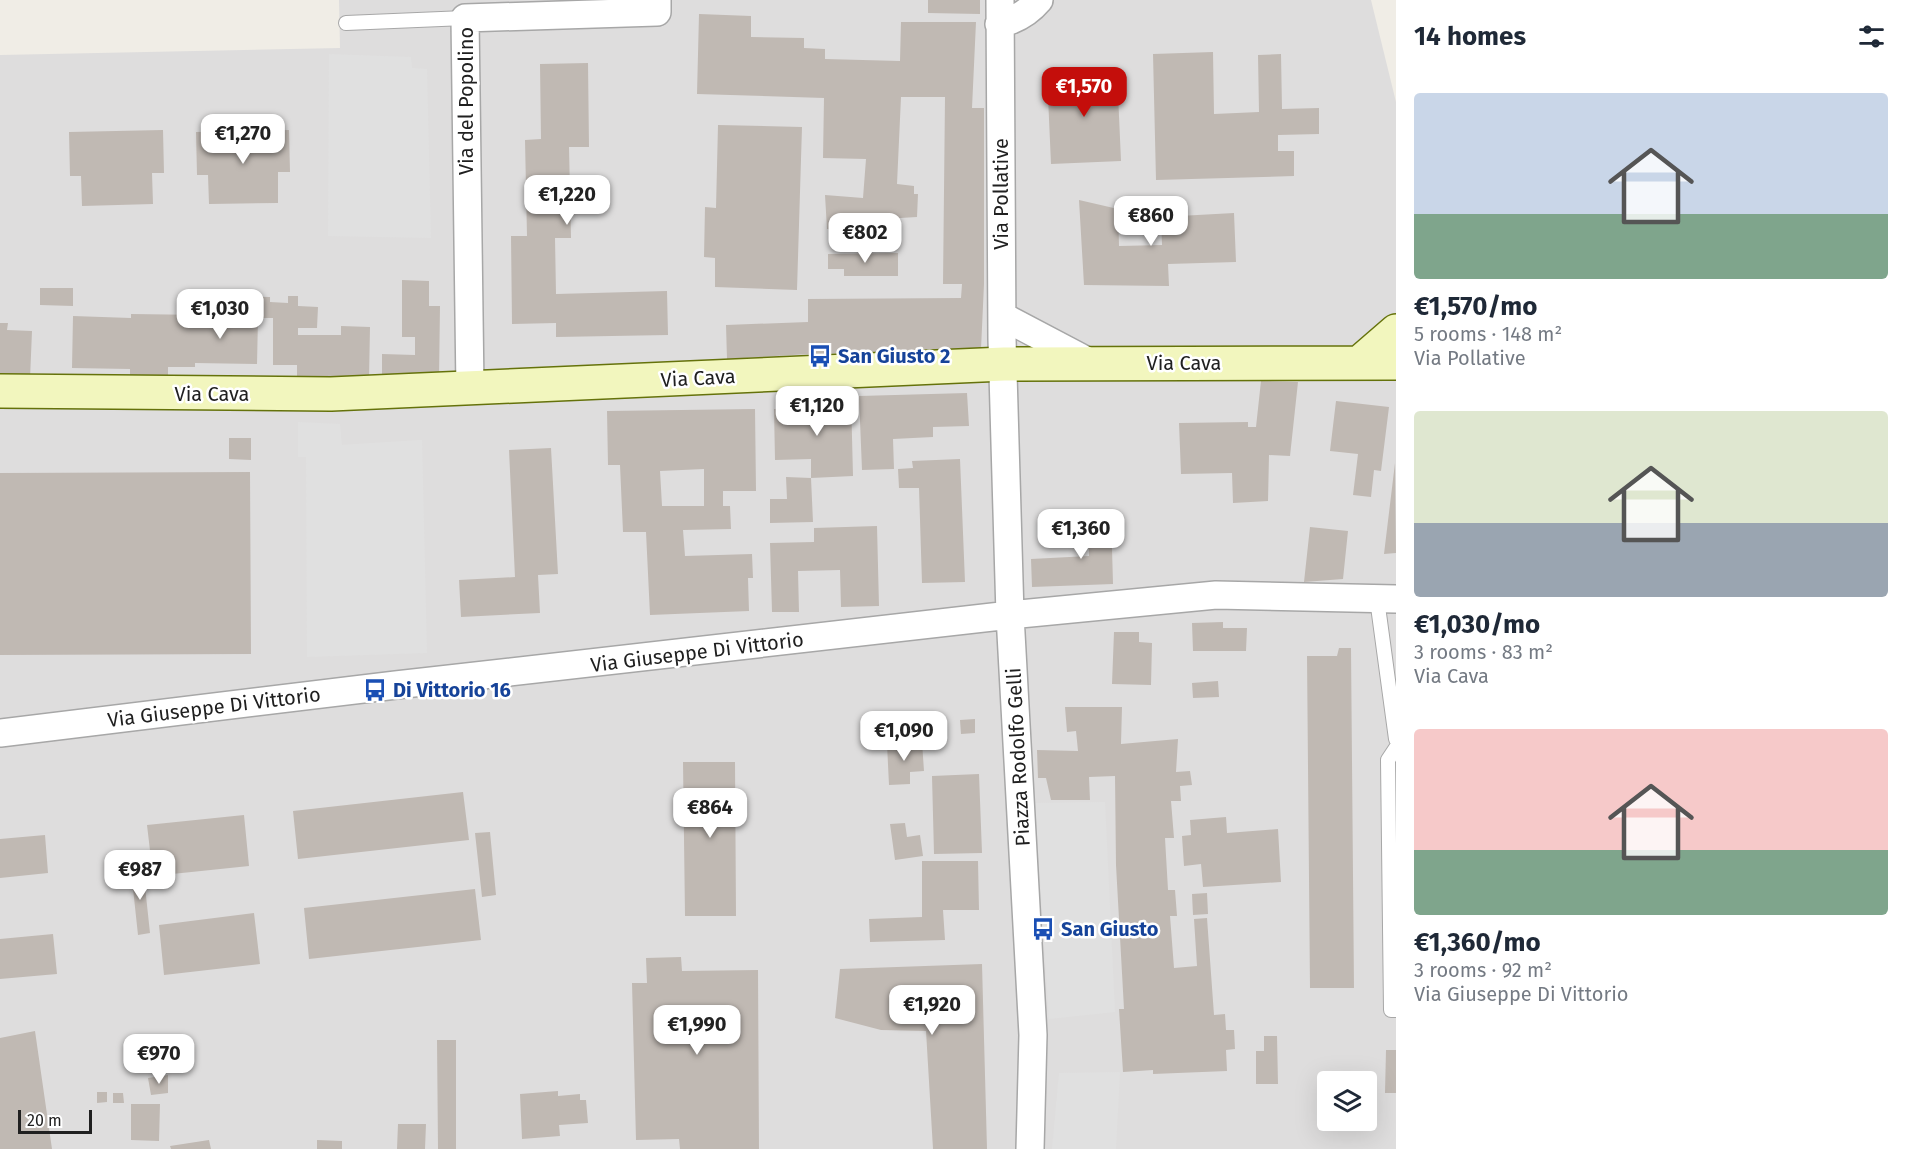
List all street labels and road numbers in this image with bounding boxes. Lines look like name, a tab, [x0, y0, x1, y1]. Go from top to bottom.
street label: Via del Popolino	[454, 27, 478, 175]
street label: Via Pollative	[989, 138, 1013, 250]
street label: Via Cava	[1147, 351, 1221, 375]
street label: Via Cava	[660, 364, 736, 392]
street label: Via Cava	[175, 382, 249, 406]
street label: Via Giuseppe Di Vittorio	[589, 627, 805, 677]
street label: Piazza Rodolfo Gelli	[1001, 667, 1035, 847]
street label: Via Giuseppe Di Vittorio	[106, 682, 322, 732]

